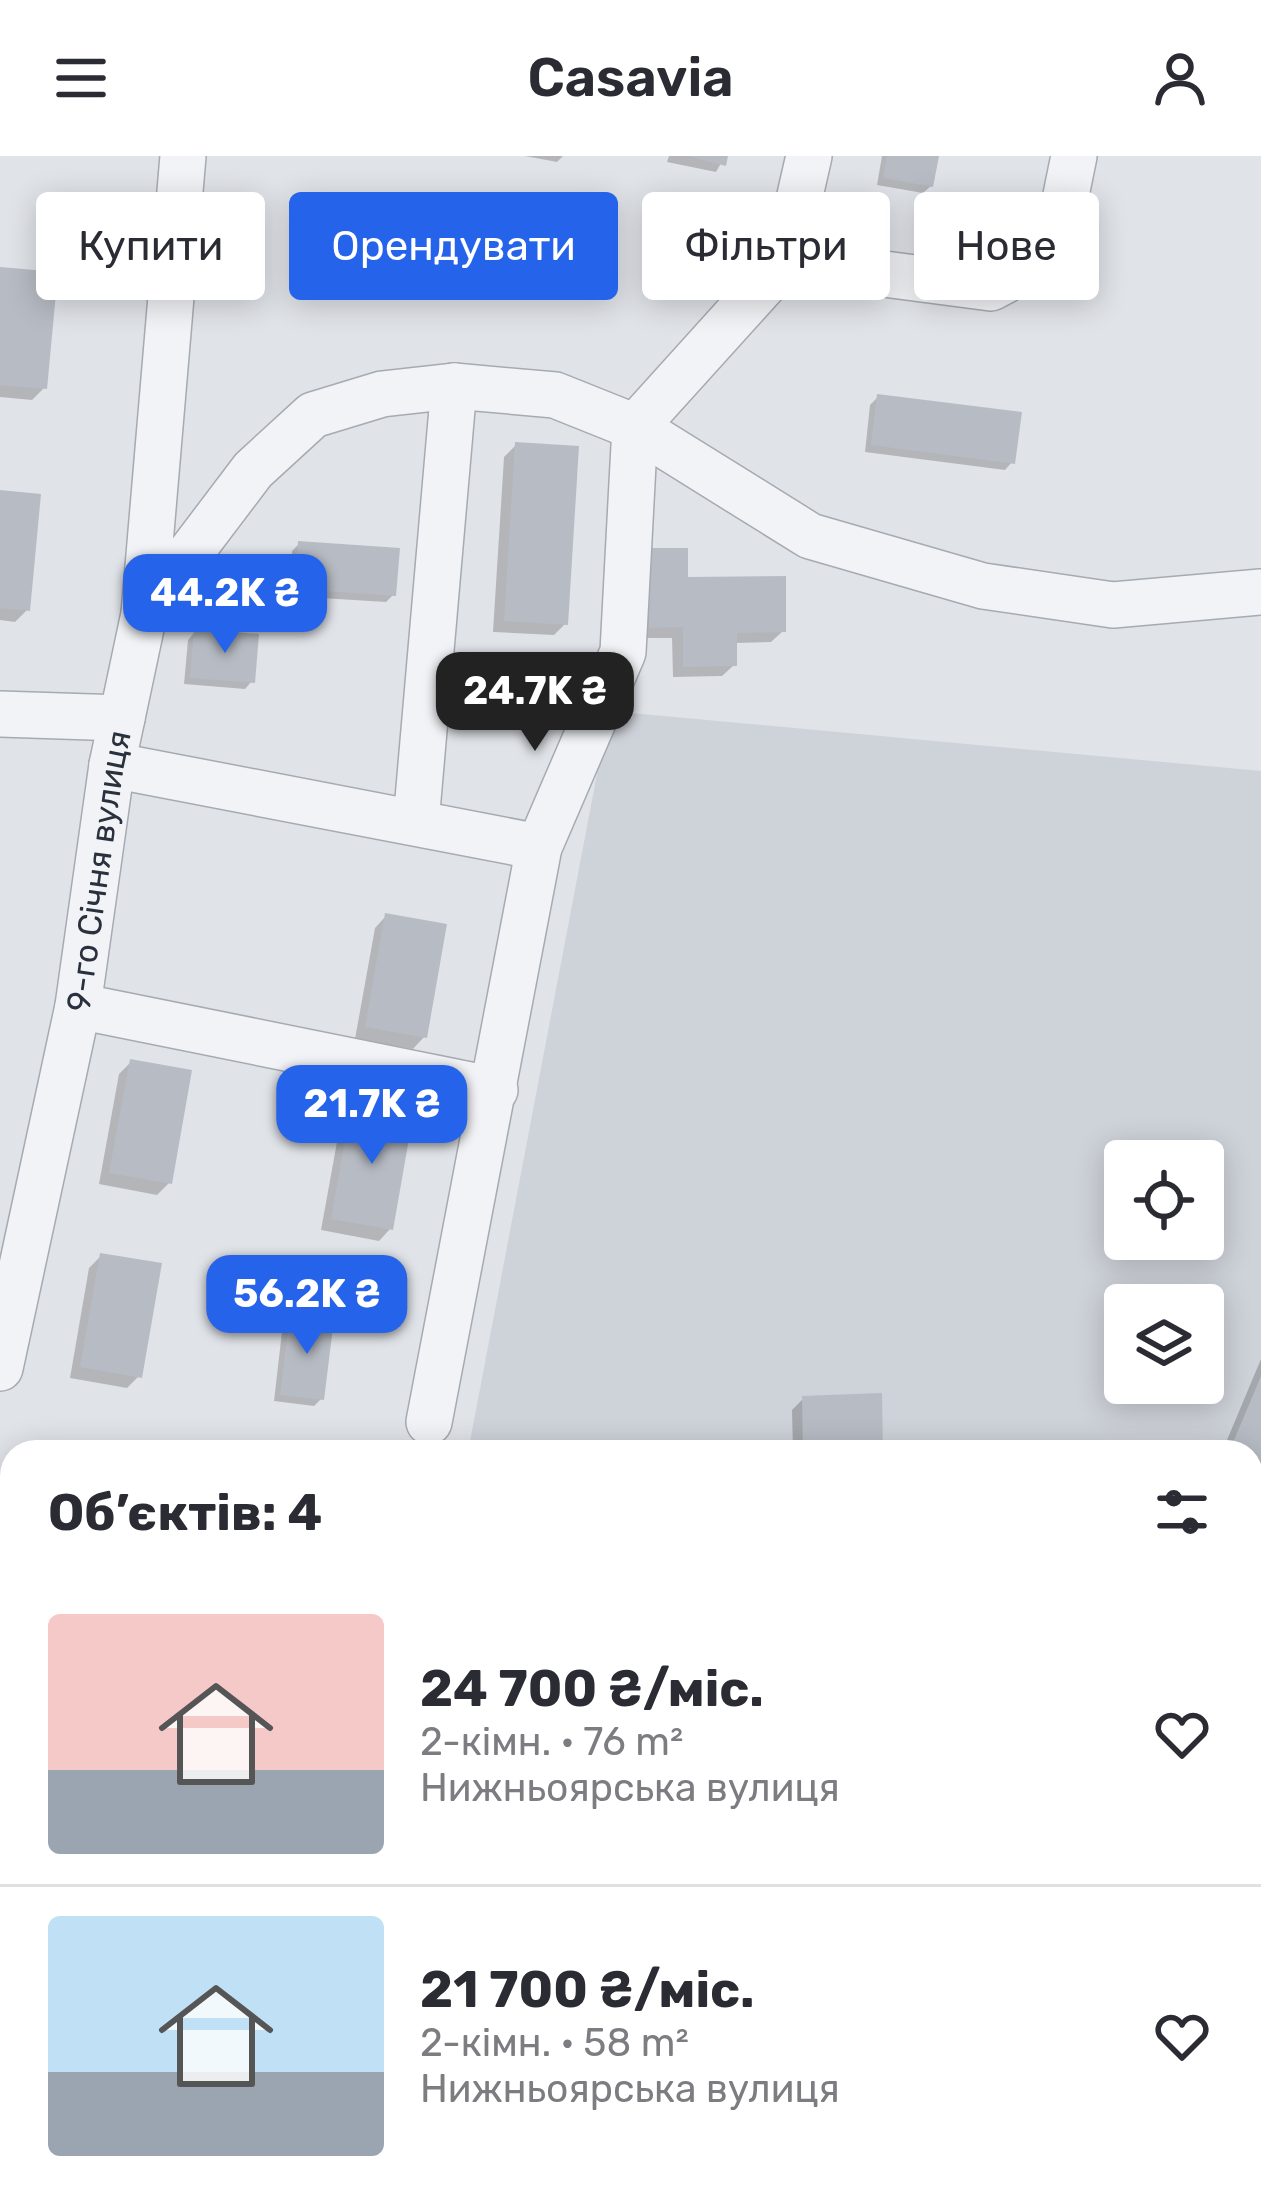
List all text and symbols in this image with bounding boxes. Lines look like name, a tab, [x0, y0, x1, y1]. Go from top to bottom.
icon: menu	[48, 45, 114, 111]
icon: person	[1147, 45, 1213, 111]
text: Casavia	[527, 46, 734, 110]
chip: Купити	[36, 192, 265, 300]
chip: Орендувати	[289, 192, 618, 300]
chip: Фільтри	[642, 192, 890, 300]
chip: Нове	[914, 192, 1099, 300]
pin: 44.2K ₴	[114, 554, 336, 656]
text: 44.2K ₴	[150, 570, 300, 616]
pin: 24.7K ₴	[424, 652, 646, 754]
text: 24.7K ₴	[463, 668, 607, 714]
street label: 9-го Січня вулиця	[58, 727, 138, 1014]
pin: 21.7K ₴	[261, 1065, 483, 1167]
text: 21.7K ₴	[303, 1081, 441, 1127]
map controls	[1104, 1140, 1224, 1404]
button: locate	[1104, 1140, 1224, 1260]
pin: 56.2K ₴	[196, 1255, 418, 1357]
text: 56.2K ₴	[233, 1271, 381, 1317]
button: layers	[1104, 1284, 1224, 1404]
icon: filters	[1149, 1479, 1215, 1545]
text: Об’єктів: 4	[48, 1482, 322, 1543]
text: 24 700 ₴/міс.	[420, 1658, 764, 1719]
icon: home	[144, 1662, 288, 1806]
icon: heart	[1149, 1701, 1215, 1767]
text: 2-кімн. · 76 m²	[420, 1719, 683, 1765]
text: Нижньоярська вулиця	[420, 1765, 840, 1811]
text: 21 700 ₴/міс.	[420, 1959, 755, 2020]
icon: home	[144, 1964, 288, 2108]
icon: heart	[1149, 2003, 1215, 2069]
text: 2-кімн. · 58 m²	[420, 2020, 689, 2066]
text: Нижньоярська вулиця	[420, 2066, 840, 2112]

